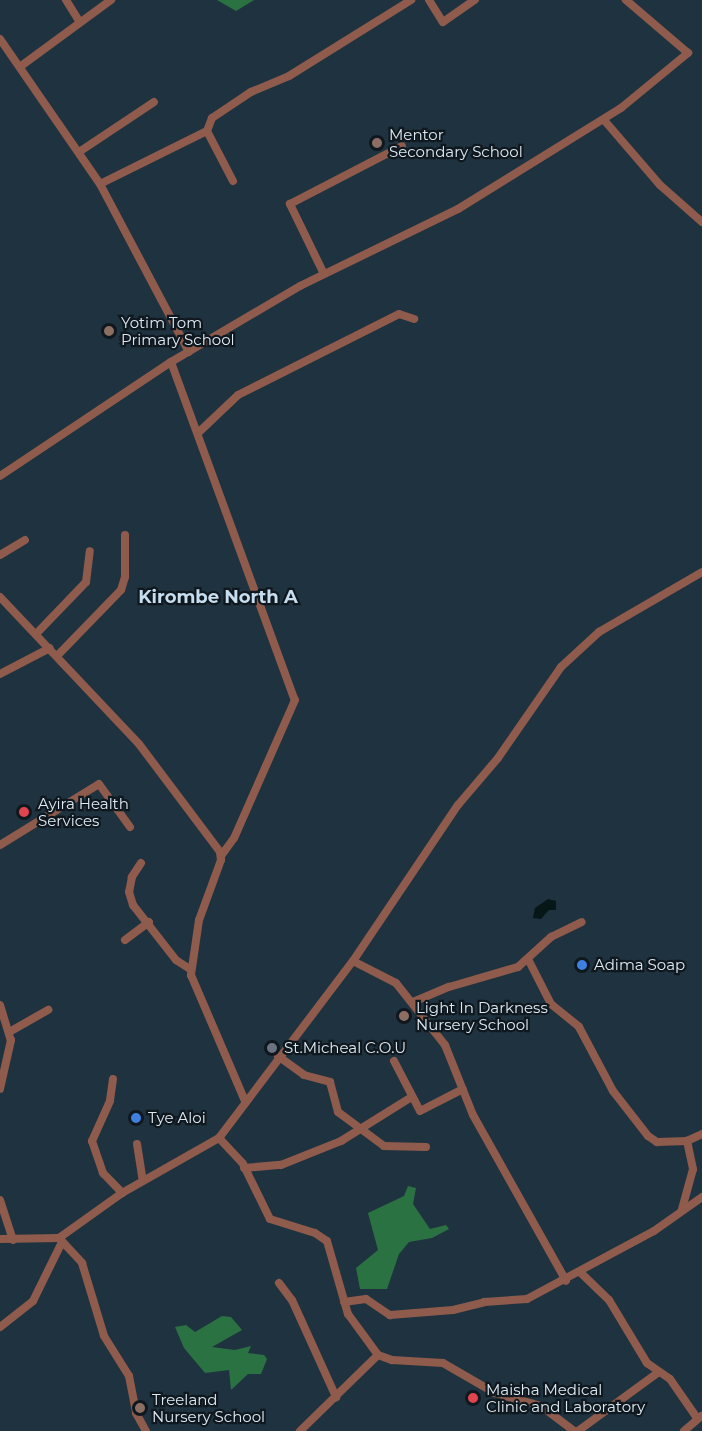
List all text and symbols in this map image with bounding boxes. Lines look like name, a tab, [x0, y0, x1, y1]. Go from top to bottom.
place label: Mentor Secondary School	[389, 125, 523, 160]
marker: Mentor Secondary School	[370, 136, 384, 150]
place label: Yotim Tom Primary School	[121, 313, 235, 348]
marker: Yotim Tom Primary School	[102, 324, 116, 338]
district label: Kirombe North A	[138, 586, 298, 608]
place label: Ayira Health Services	[38, 794, 129, 829]
marker: Ayira Health Services	[15, 803, 33, 821]
place label: Adima Soap	[594, 956, 685, 974]
marker: Adima Soap	[575, 958, 589, 972]
place label: Light In Darkness Nursery School	[416, 998, 548, 1033]
marker: Light In Darkness Nursery School	[397, 1009, 411, 1023]
place label: St.Micheal C.O.U	[284, 1039, 406, 1057]
marker: St.Micheal C.O.U	[265, 1041, 279, 1055]
place label: Tye Aloi	[148, 1109, 206, 1127]
marker: Tye Aloi	[129, 1111, 143, 1125]
place label: Maisha Medical Clinic and Laboratory	[486, 1380, 645, 1415]
marker: Maisha Medical Clinic and Laboratory	[464, 1389, 482, 1407]
place label: Treeland Nursery School	[152, 1390, 265, 1425]
marker: Treeland Nursery School	[133, 1401, 147, 1415]

